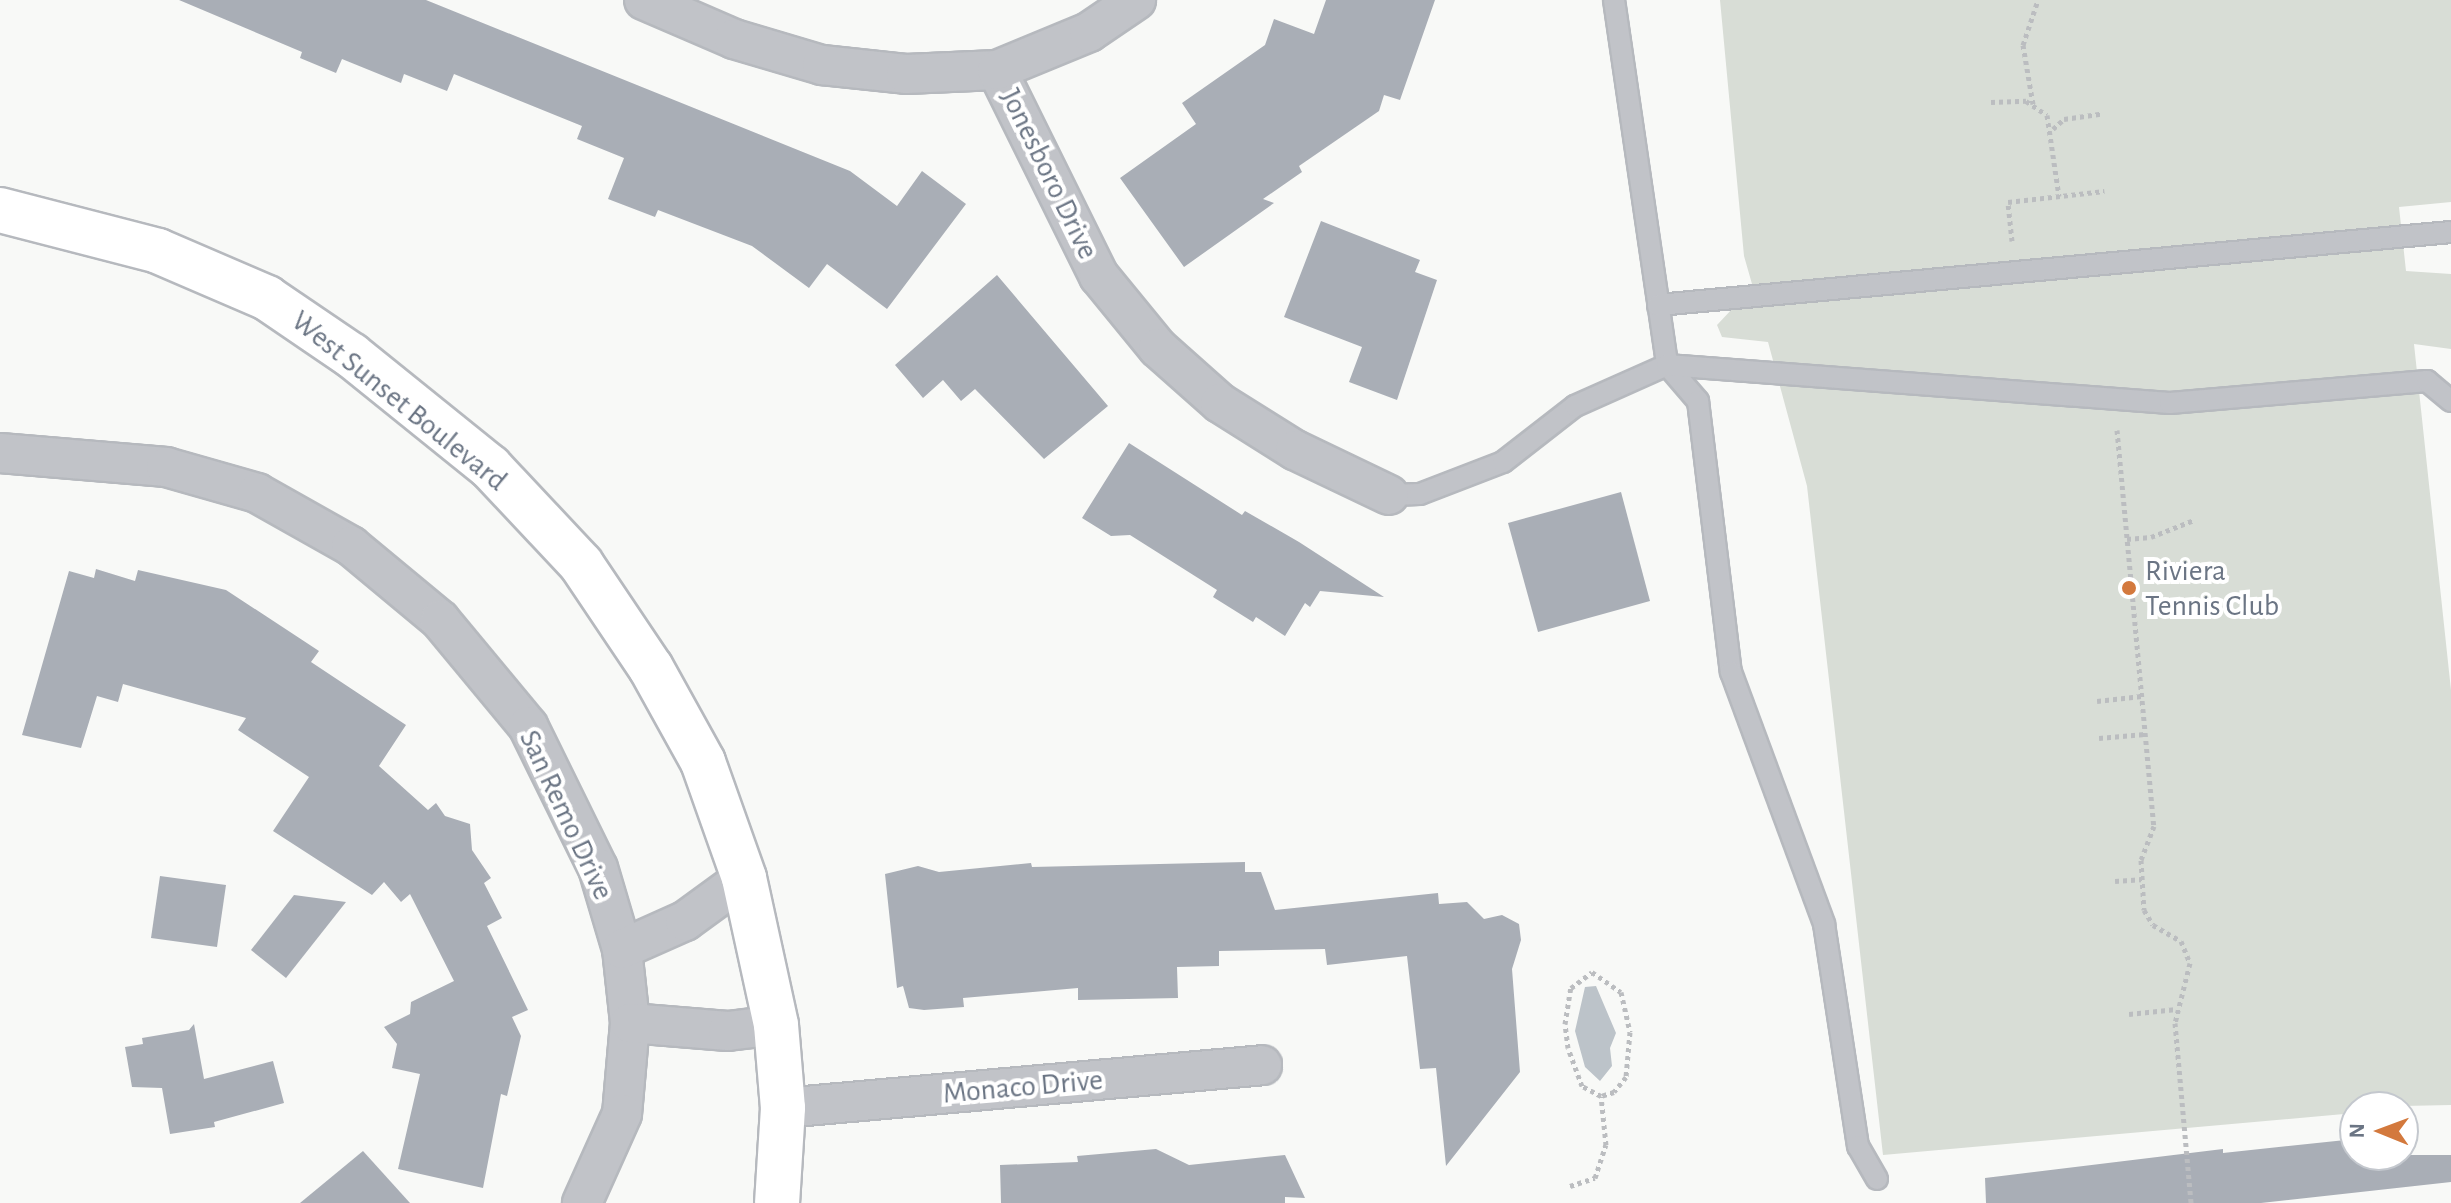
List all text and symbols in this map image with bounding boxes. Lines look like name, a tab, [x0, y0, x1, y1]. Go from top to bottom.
street label: Jonesboro Drive	[992, 83, 1106, 265]
street label: West Sunset Boulevard	[284, 303, 514, 499]
place label: Riviera Tennis Club	[2145, 553, 2279, 624]
marker: Riviera Tennis Club	[2120, 579, 2138, 597]
street label: San Remo Drive	[511, 724, 621, 906]
street label: Monaco Drive	[942, 1062, 1104, 1112]
north arrow	[2339, 1091, 2419, 1171]
text: N	[2346, 1123, 2368, 1138]

